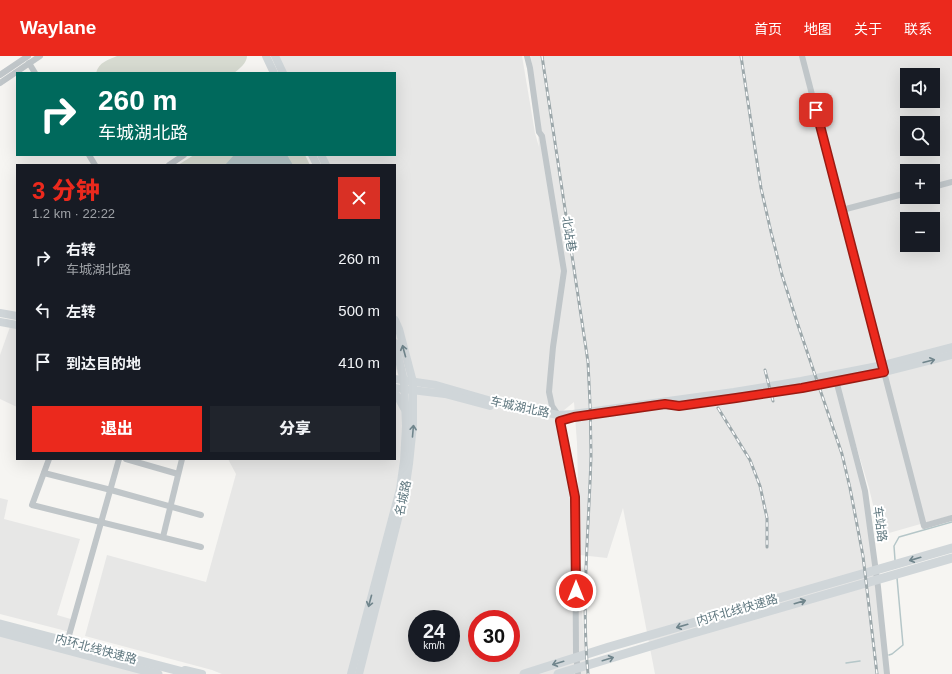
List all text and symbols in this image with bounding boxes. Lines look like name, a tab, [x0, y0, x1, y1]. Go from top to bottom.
text: Waylane	[20, 17, 96, 38]
text: 首页	[754, 21, 782, 37]
text: 地图	[804, 21, 832, 37]
text: 关于	[854, 21, 882, 37]
text: 联系	[904, 21, 932, 37]
map controls	[900, 68, 940, 252]
button: sound	[900, 68, 940, 108]
text: 260 m	[98, 85, 177, 116]
icon: right	[32, 88, 84, 140]
pin	[799, 93, 833, 127]
icon: arrive	[805, 99, 827, 121]
button: search	[900, 116, 940, 156]
text: 车城湖北路	[98, 123, 188, 143]
button: +	[900, 164, 940, 204]
text: 3 分钟	[32, 177, 100, 204]
button: close	[338, 177, 380, 219]
text: 1.2 km · 22:22	[32, 206, 115, 221]
button: −	[900, 212, 940, 252]
street label: 北站巷	[559, 215, 579, 253]
text: 右转	[66, 241, 96, 258]
icon: right	[32, 247, 54, 269]
text: 260 m	[338, 250, 380, 267]
text: 车城湖北路	[66, 262, 131, 277]
icon: left	[32, 299, 54, 321]
text: 500 m	[338, 302, 380, 319]
text: 左转	[66, 303, 96, 320]
one-way arrow	[400, 345, 408, 358]
icon: arrive	[32, 351, 54, 373]
text: 410 m	[338, 354, 380, 371]
text: 到达目的地	[66, 355, 141, 372]
one-way arrow	[922, 356, 935, 364]
street label: 车城湖北路	[489, 394, 551, 420]
button: 退出	[32, 406, 202, 452]
button: 分享	[210, 406, 380, 452]
one-way arrow	[409, 425, 416, 438]
street label: 名城路	[392, 479, 414, 517]
street label: 车站路	[871, 505, 889, 543]
one-way arrow	[908, 556, 921, 563]
position arrow	[555, 570, 597, 612]
street label: 内环北线快速路	[695, 592, 779, 628]
one-way arrow	[366, 594, 373, 607]
one-way arrow	[793, 598, 806, 605]
speed limit sign: 30	[468, 610, 520, 662]
text: 24	[423, 620, 445, 642]
one-way arrow	[676, 623, 689, 630]
street label: 内环北线快速路	[54, 631, 138, 667]
text: km/h	[423, 640, 445, 651]
one-way arrow	[602, 655, 615, 662]
one-way arrow	[551, 660, 564, 667]

